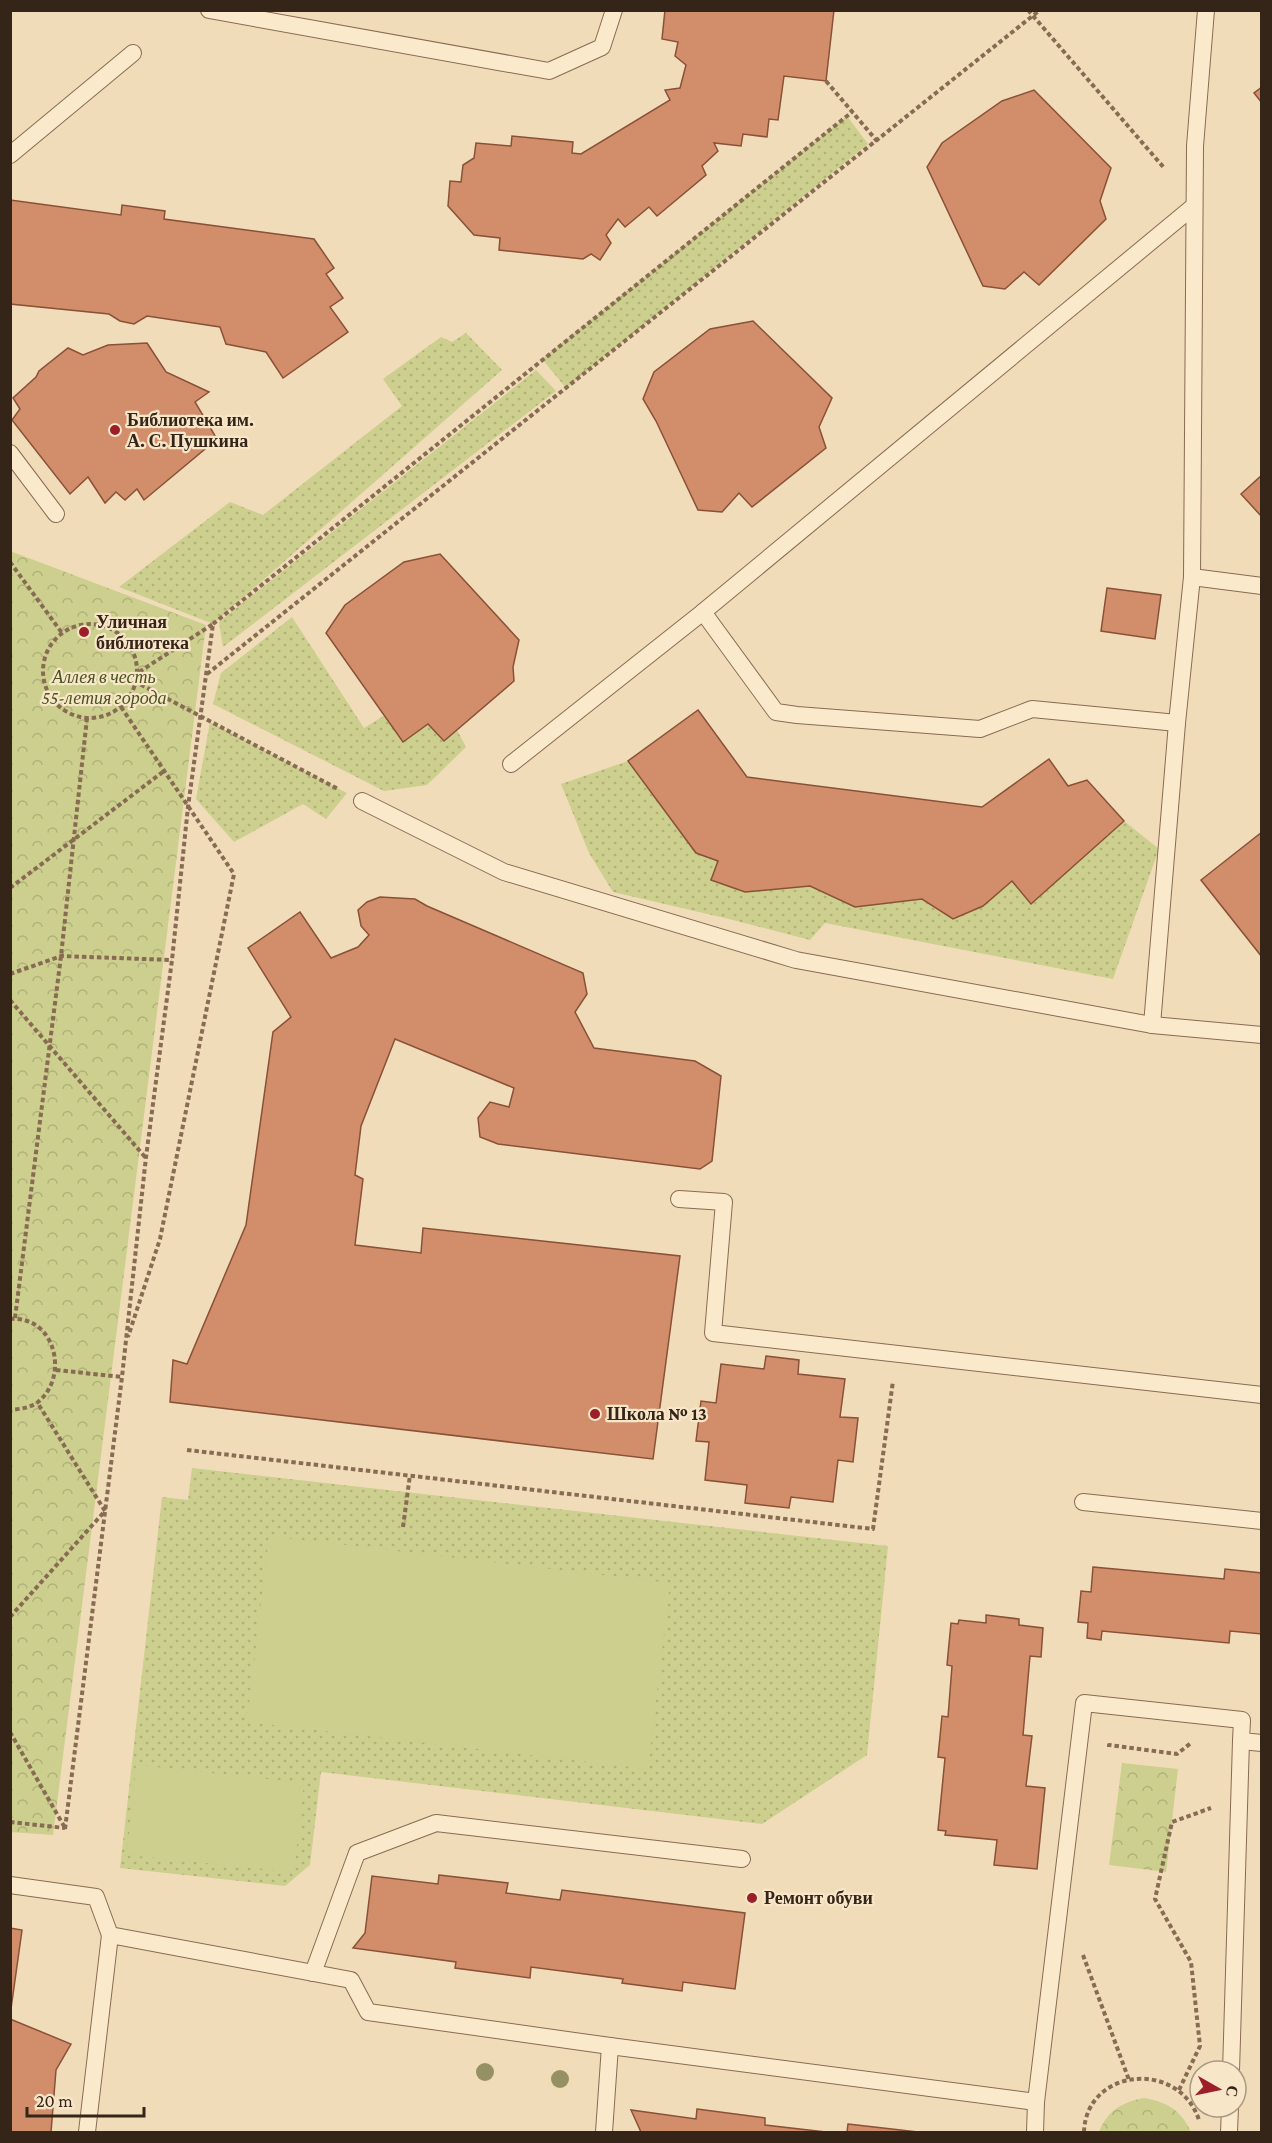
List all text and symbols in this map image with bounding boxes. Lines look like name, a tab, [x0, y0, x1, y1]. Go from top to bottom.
place label: Библиотека им. А. С. Пушкина	[127, 410, 254, 451]
marker: Библиотека им. А. С. Пушкина	[108, 423, 122, 437]
place label: Уличная библиотека	[96, 612, 189, 653]
marker: Уличная библиотека	[77, 625, 91, 639]
park label: Аллея в честь 55-летия города	[41, 667, 167, 708]
place label: Школа № 13	[607, 1404, 707, 1424]
marker: Школа № 13	[588, 1407, 602, 1421]
place label: Ремонт обуви	[764, 1888, 873, 1908]
marker: Ремонт обуви	[745, 1891, 759, 1905]
north arrow	[1188, 2059, 1248, 2119]
scale bar	[27, 2080, 144, 2118]
text: С	[1223, 2084, 1242, 2098]
text: 20 m	[36, 2091, 73, 2111]

